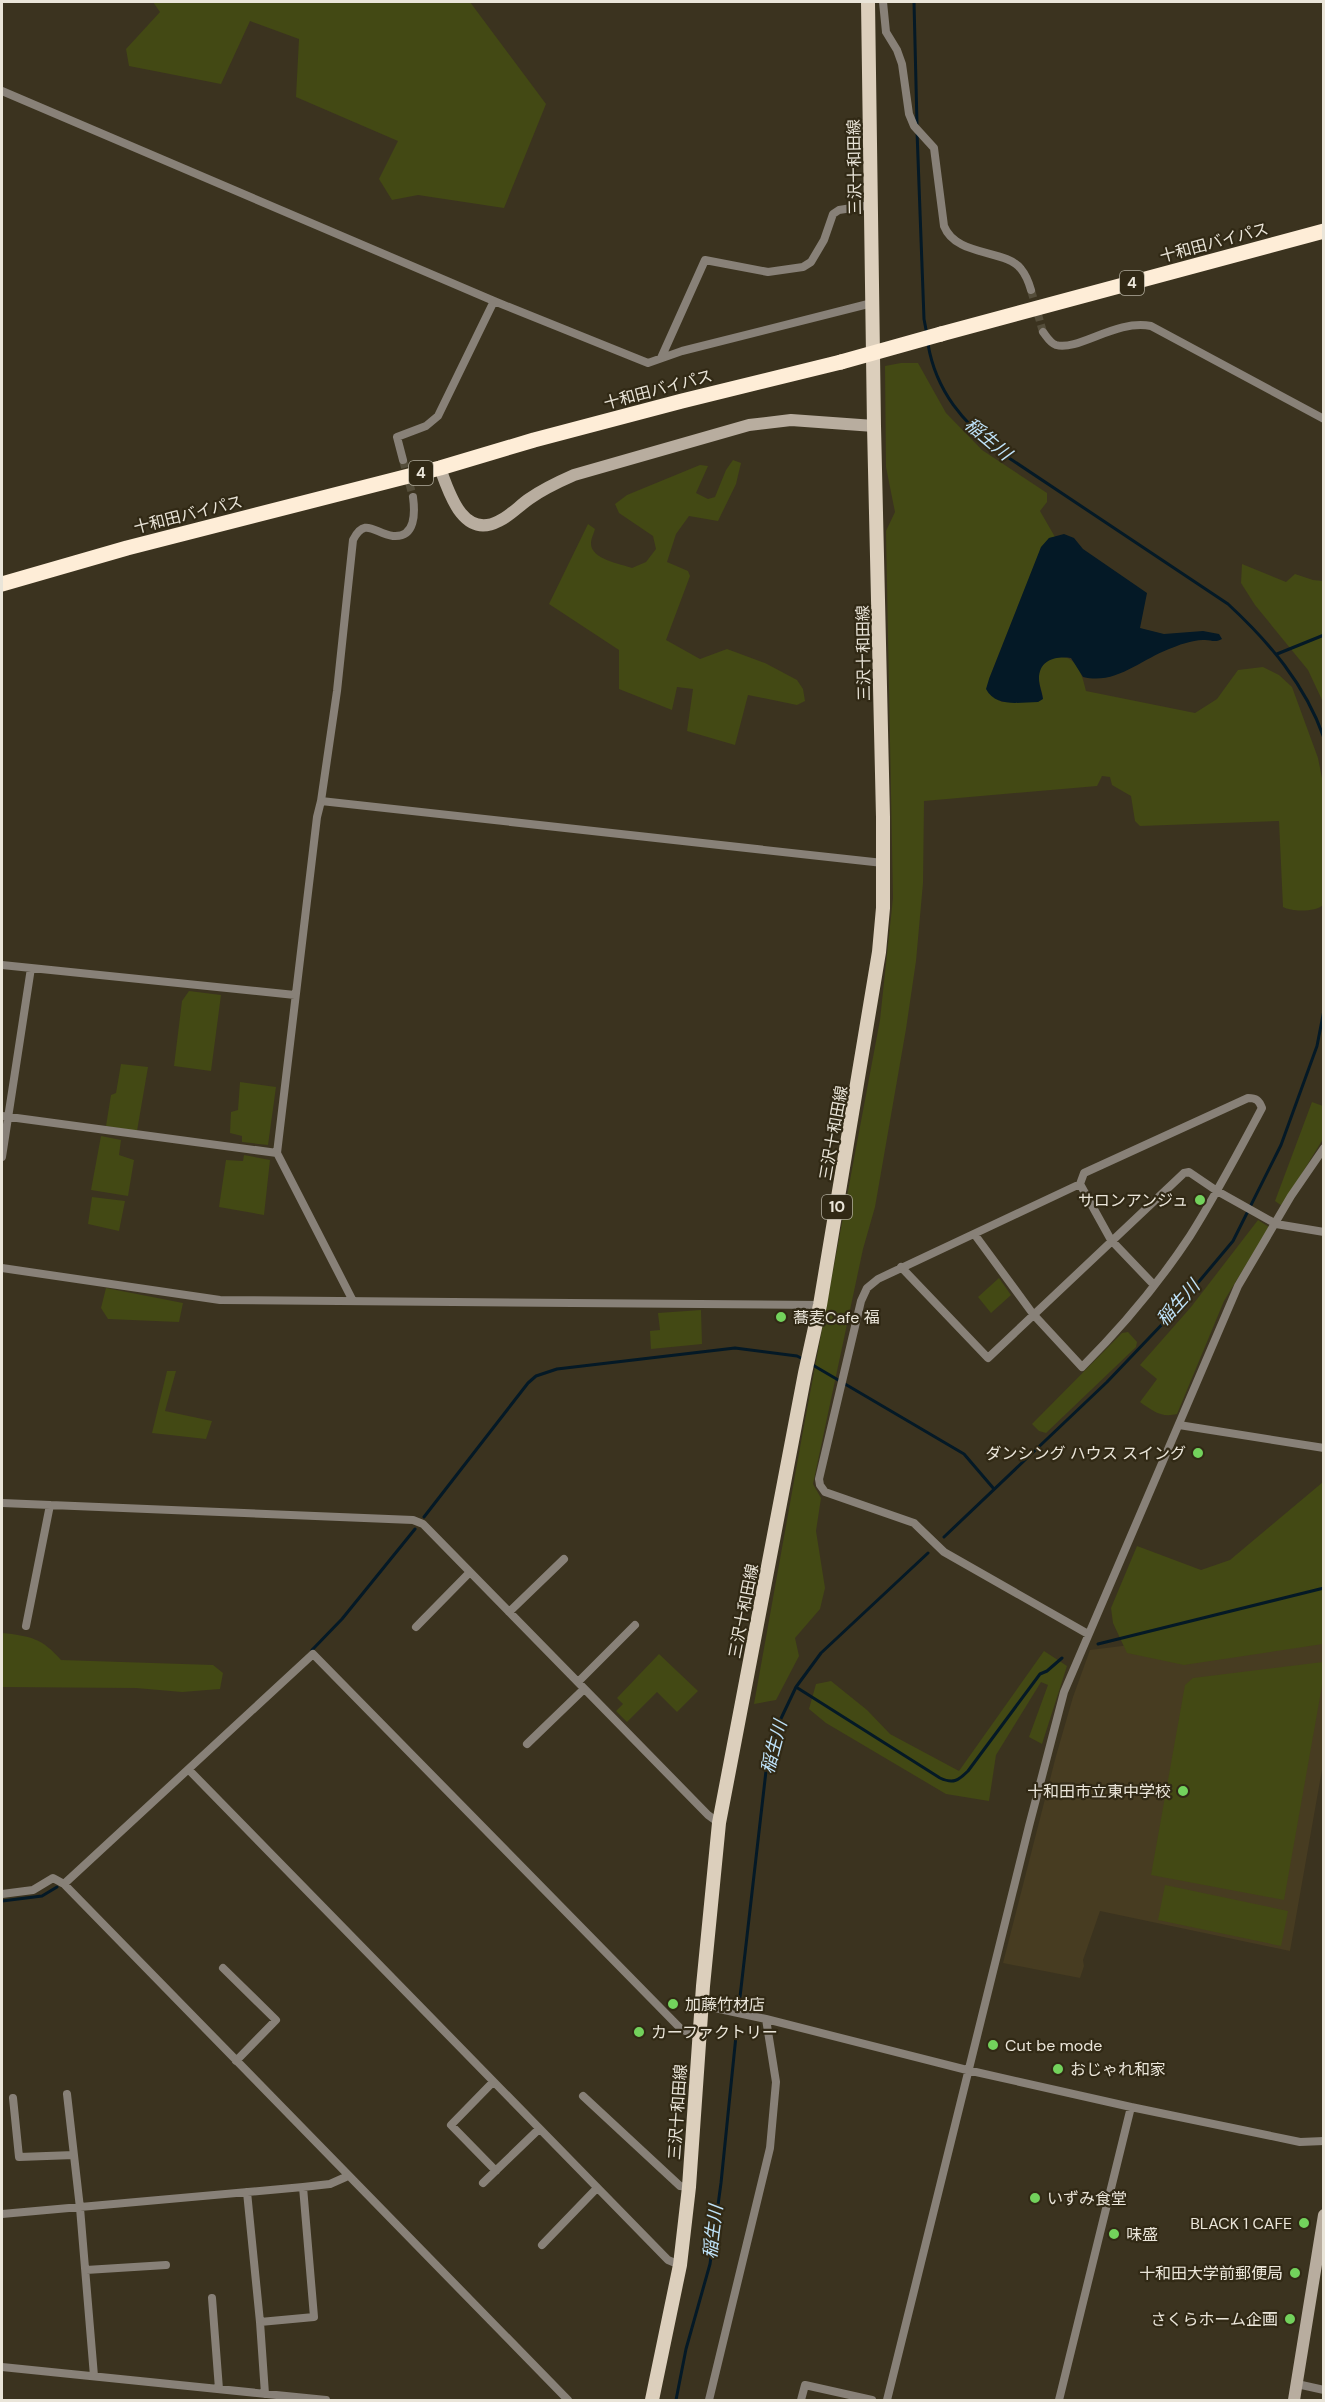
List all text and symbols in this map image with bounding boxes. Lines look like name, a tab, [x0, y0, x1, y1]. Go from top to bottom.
street label: 三沢十和田線	[843, 119, 866, 215]
street label: 十和田バイパス	[1157, 218, 1271, 267]
road number: 4	[1120, 271, 1144, 295]
street label: 十和田バイパス	[601, 365, 715, 414]
water label: 稲生川	[960, 412, 1018, 467]
road number: 4	[409, 461, 433, 485]
street label: 十和田バイパス	[131, 491, 245, 538]
street label: 三沢十和田線	[852, 605, 875, 701]
street label: 三沢十和田線	[815, 1084, 852, 1182]
place label: サロンアンジュ	[1078, 1190, 1188, 1211]
marker: サロンアンジュ	[1193, 1193, 1207, 1207]
road number: 10	[822, 1195, 852, 1219]
water label: 稲生川	[1151, 1273, 1206, 1331]
place label: 蕎麦Cafe 福	[793, 1307, 880, 1328]
marker: 蕎麦Cafe 福	[774, 1310, 788, 1324]
place label: ダンシング ハウス スイング	[985, 1443, 1186, 1464]
marker: ダンシング ハウス スイング	[1191, 1446, 1205, 1460]
street label: 三沢十和田線	[724, 1562, 763, 1660]
water label: 稲生川	[755, 1716, 793, 1776]
place label: 十和田市立東中学校	[1027, 1781, 1171, 1802]
marker: 十和田市立東中学校	[1176, 1784, 1190, 1798]
place label: 加藤竹材店	[685, 1994, 765, 2015]
marker: 加藤竹材店	[666, 1997, 680, 2011]
place label: カーファクトリー	[651, 2022, 778, 2043]
marker: カーファクトリー	[632, 2025, 646, 2039]
place label: Cut be mode	[1005, 2035, 1102, 2056]
marker: Cut be mode	[986, 2038, 1000, 2052]
place label: おじゃれ和家	[1070, 2059, 1166, 2080]
marker: おじゃれ和家	[1051, 2062, 1065, 2076]
street label: 三沢十和田線	[664, 2063, 691, 2161]
place label: いずみ食堂	[1047, 2188, 1127, 2209]
marker: いずみ食堂	[1028, 2191, 1042, 2205]
water label: 稲生川	[698, 2202, 728, 2260]
place label: BLACK 1 CAFE	[1190, 2213, 1292, 2234]
marker: BLACK 1 CAFE	[1297, 2216, 1311, 2230]
place label: 味盛	[1126, 2224, 1158, 2245]
marker: 味盛	[1107, 2227, 1121, 2241]
place label: 十和田大学前郵便局	[1139, 2263, 1283, 2284]
marker: 十和田大学前郵便局	[1288, 2266, 1302, 2280]
place label: さくらホーム企画	[1150, 2309, 1278, 2330]
marker: さくらホーム企画	[1283, 2312, 1297, 2326]

